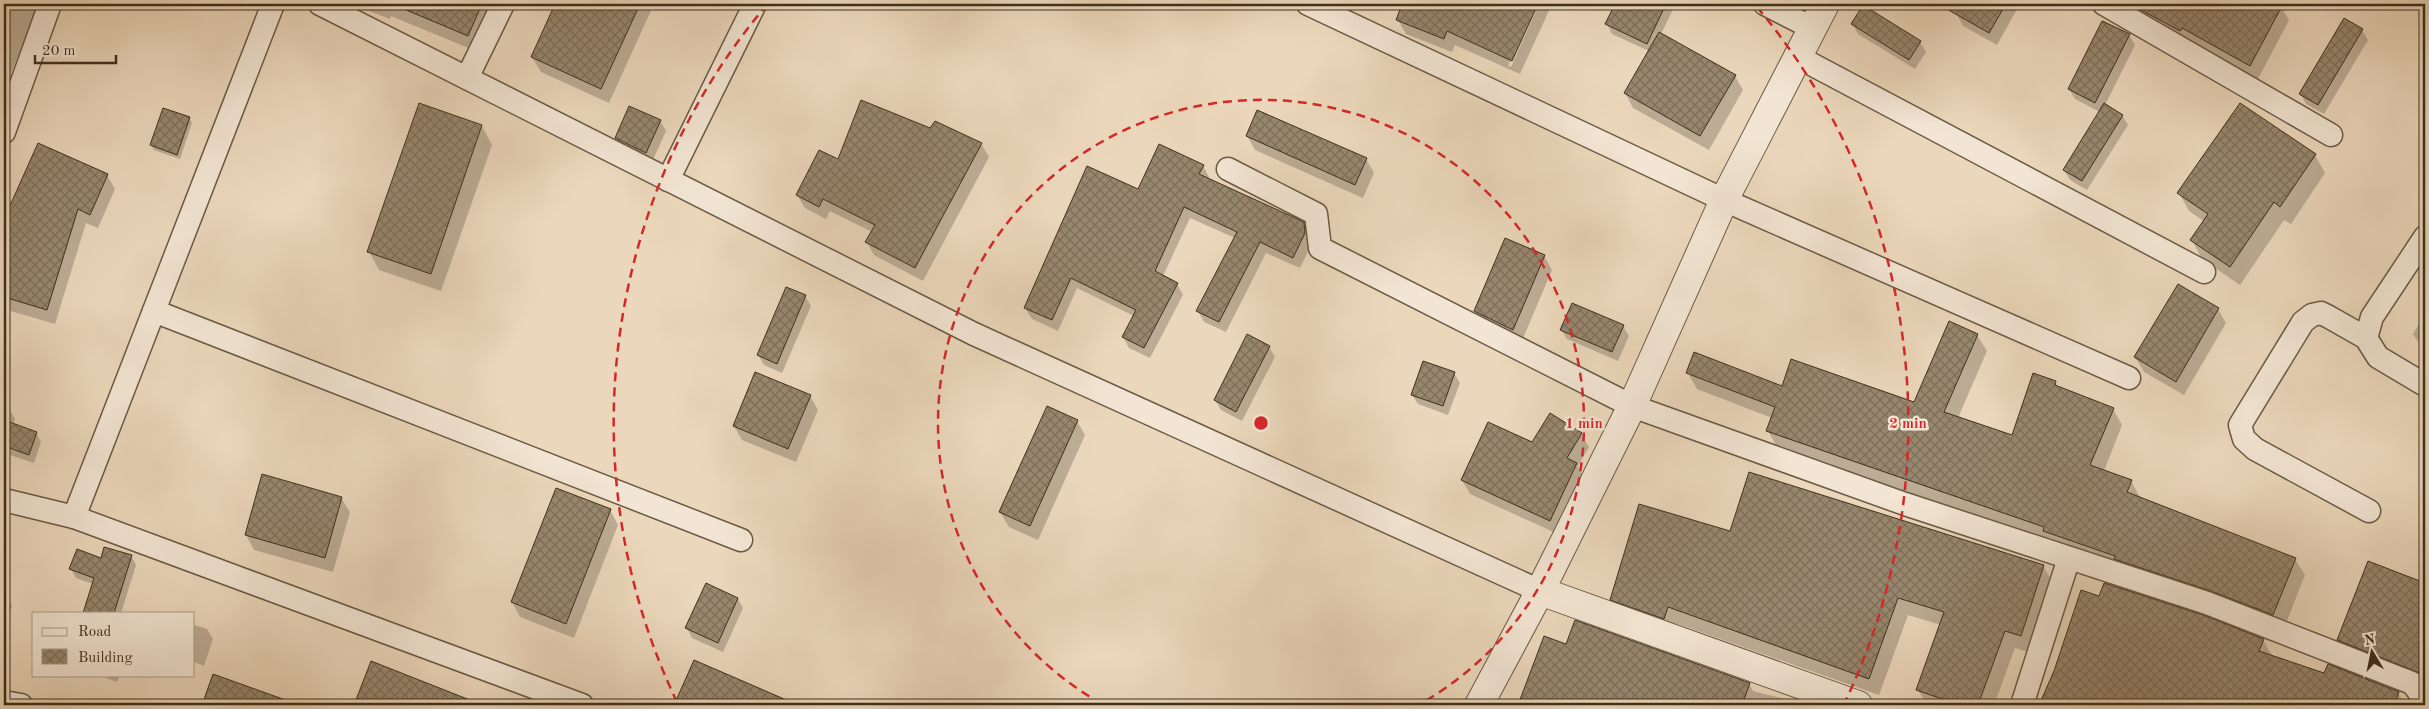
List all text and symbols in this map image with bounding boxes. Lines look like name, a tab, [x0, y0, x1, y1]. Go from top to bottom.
scale bar	[35, 32, 116, 64]
text: 20 m	[42, 44, 76, 59]
centre of rings	[1252, 414, 1270, 432]
text: 1 min	[1565, 417, 1603, 432]
text: 2 min	[1889, 417, 1927, 432]
legend	[32, 612, 195, 676]
text: Road	[78, 625, 112, 640]
north arrow	[2346, 626, 2396, 676]
text: N	[2363, 632, 2377, 648]
text: Building	[78, 651, 133, 666]

